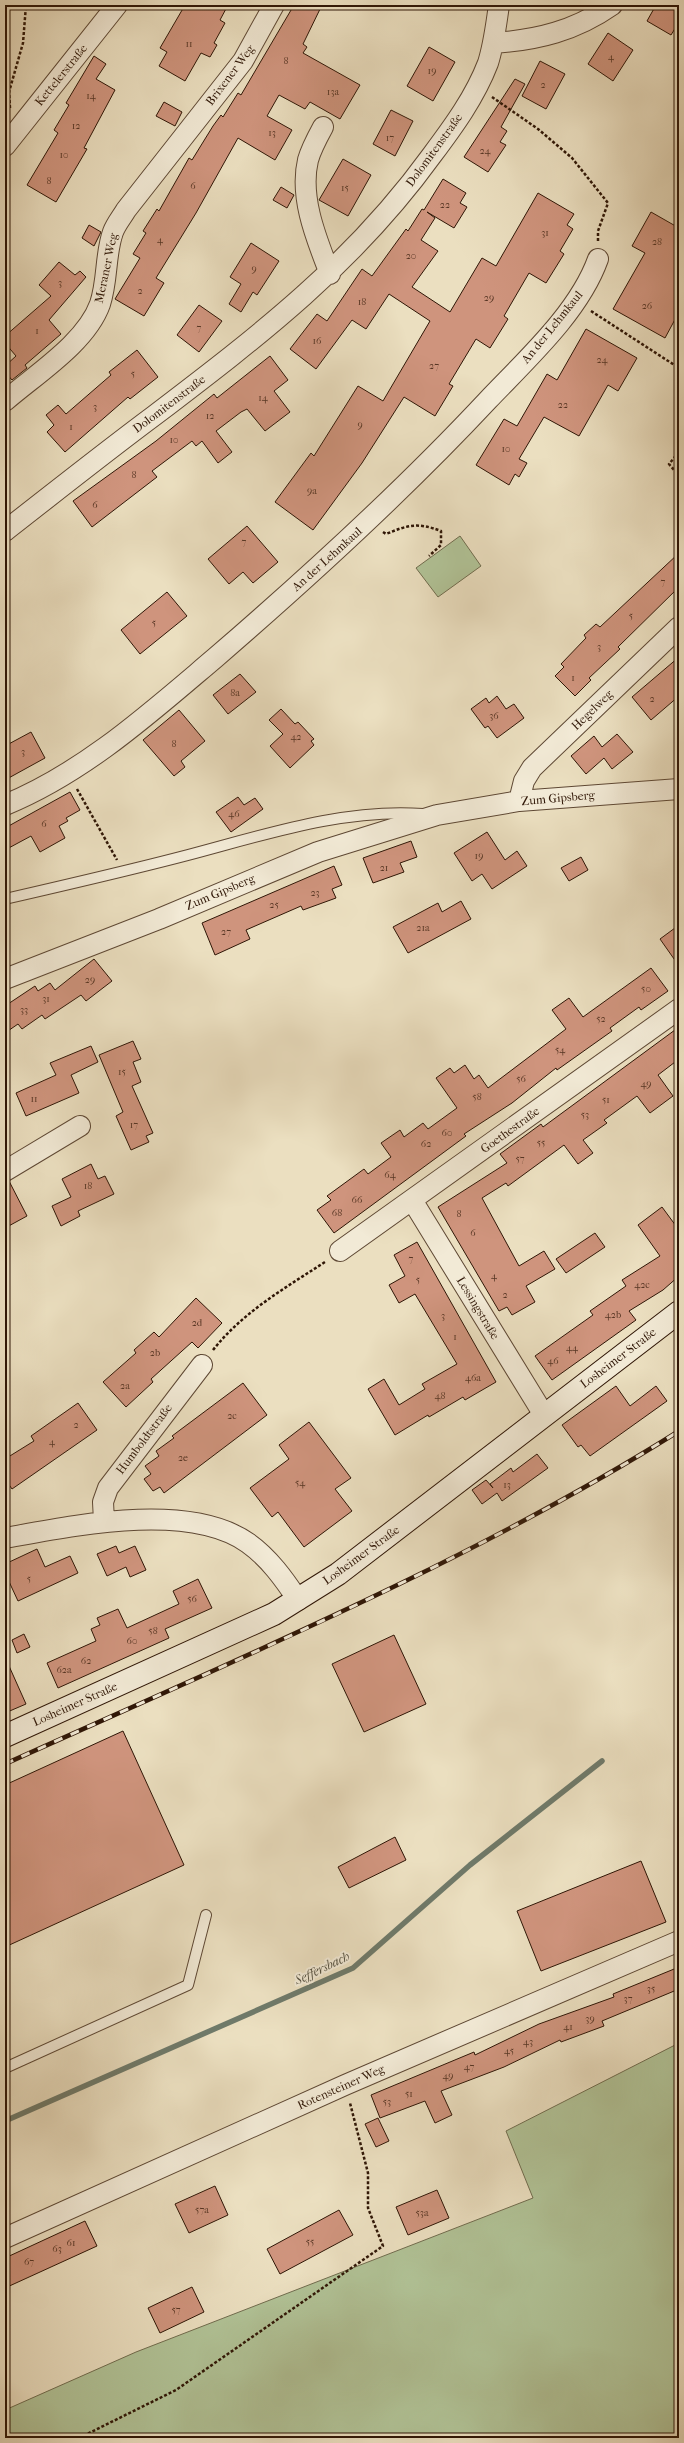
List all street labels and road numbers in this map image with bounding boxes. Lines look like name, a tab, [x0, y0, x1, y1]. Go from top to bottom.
street label: Kettelerstraße	[32, 41, 90, 109]
street label: Brixener Weg	[203, 41, 258, 108]
street label: Dolomitenstraße	[403, 111, 465, 189]
street label: Meraner Weg	[92, 231, 120, 304]
street label: An der Lehmkaul	[518, 287, 586, 367]
street label: Dolomitenstraße	[130, 372, 208, 436]
street label: An der Lehmkaul	[288, 524, 365, 595]
street label: Hegelweg	[568, 687, 616, 733]
street label: Zum Gipsberg	[520, 788, 596, 808]
street label: Zum Gipsberg	[183, 871, 257, 913]
street label: Goethestraße	[478, 1104, 542, 1156]
street label: Lessingstraße	[454, 1274, 502, 1342]
street label: Losheimer Straße	[577, 1325, 659, 1391]
street label: Humboldtstraße	[113, 1401, 175, 1477]
street label: Losheimer Straße	[320, 1523, 402, 1587]
street label: Losheimer Straße	[31, 1679, 120, 1729]
street label: Rotensteiner Weg	[295, 2061, 387, 2112]

